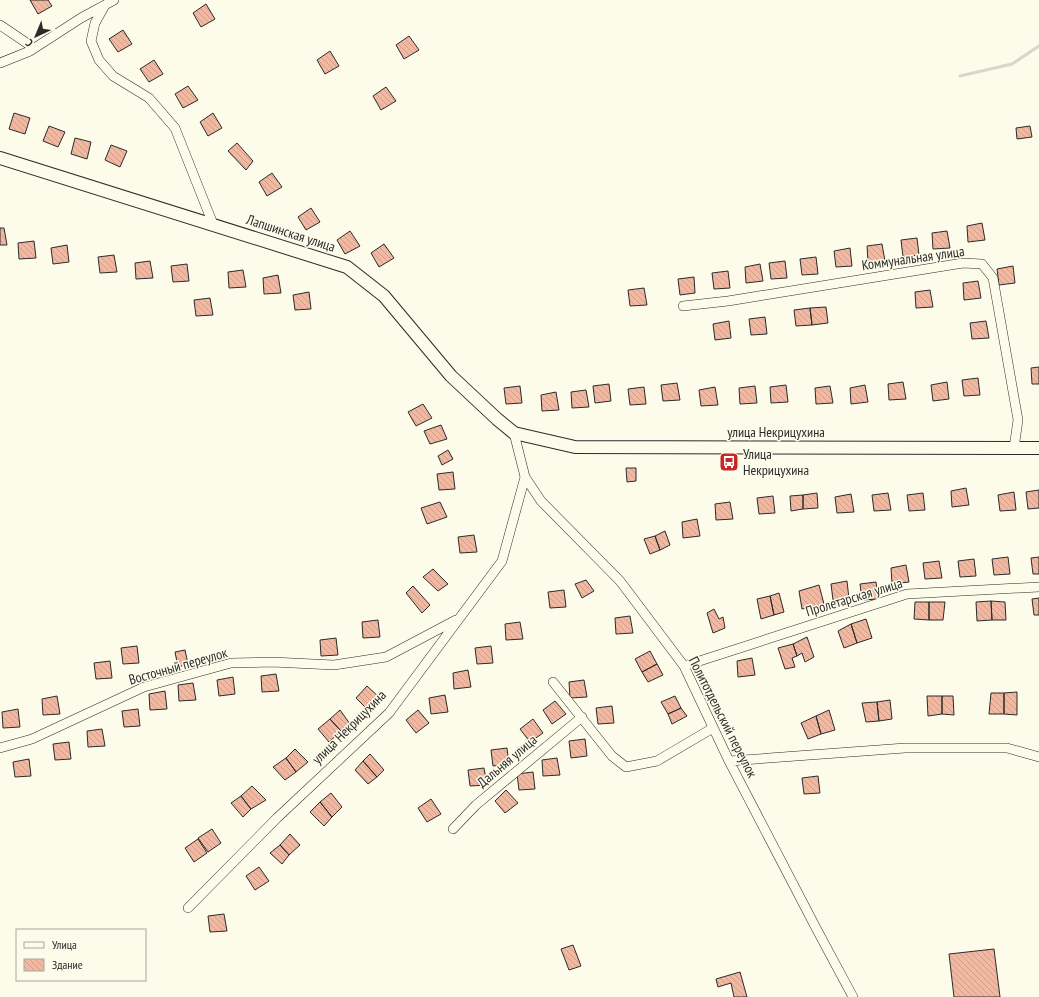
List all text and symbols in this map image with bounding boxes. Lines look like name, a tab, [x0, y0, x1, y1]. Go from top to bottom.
north arrow	[16, 16, 56, 56]
text: С	[22, 36, 36, 50]
street label: Лапшинская улица	[243, 210, 338, 256]
street label: Коммунальная улица	[860, 242, 966, 274]
street label: улица Некрицухина	[727, 423, 825, 441]
place label: Улица Некрицухина	[743, 445, 809, 479]
bus stop icon: Улица Некрицухина	[718, 451, 740, 473]
street label: Пролетарская улица	[803, 574, 905, 620]
street label: Восточный переулок	[127, 643, 230, 689]
street label: Политотдельский переулок	[685, 653, 762, 781]
street label: улица Некрицухина	[308, 686, 390, 768]
street label: Дальняя улица	[473, 731, 541, 791]
legend	[16, 929, 146, 981]
text: Улица	[52, 937, 77, 952]
text: Здание	[52, 957, 83, 972]

